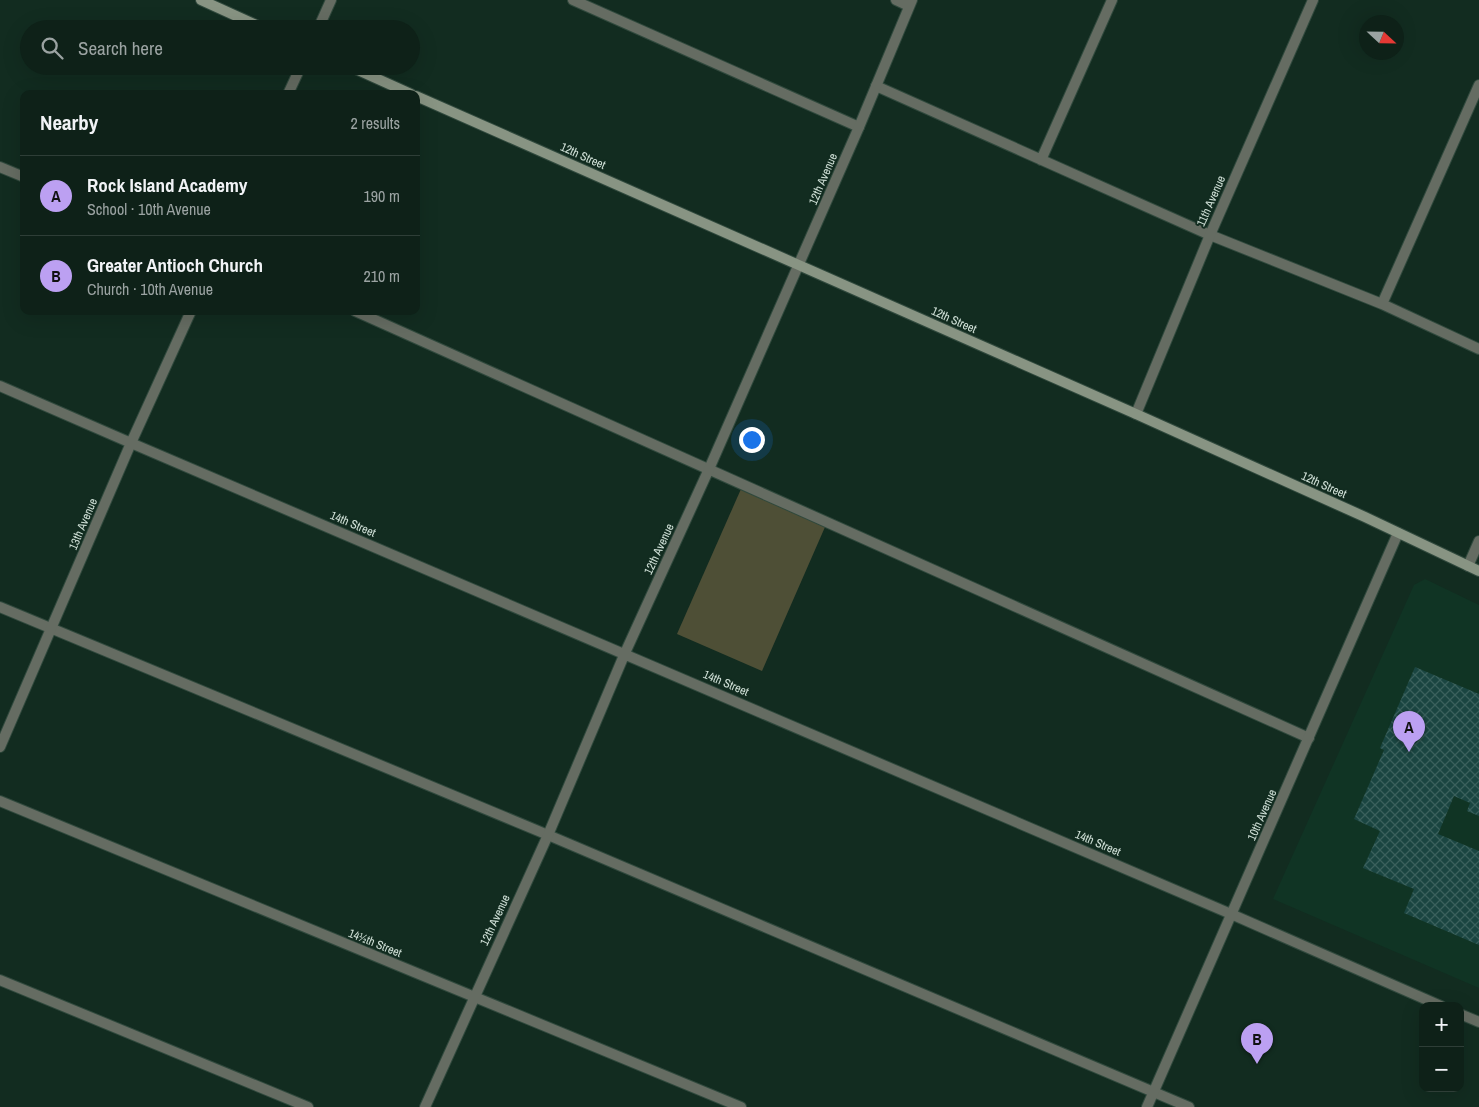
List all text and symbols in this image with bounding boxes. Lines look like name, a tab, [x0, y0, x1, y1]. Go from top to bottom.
north arrow	[1359, 15, 1404, 60]
search box	[20, 20, 420, 75]
icon: search	[38, 34, 66, 62]
text: Search here	[78, 35, 163, 61]
text: Nearby	[40, 108, 98, 137]
text: 2 results	[350, 112, 400, 134]
street label: 12th Street	[558, 139, 608, 173]
street label: 12th Avenue	[805, 151, 841, 207]
text: Rock Island Academy	[87, 172, 248, 198]
street label: 11th Avenue	[1193, 173, 1229, 229]
text: A	[51, 185, 61, 207]
text: 190 m	[364, 185, 400, 207]
text: School · 10th Avenue	[87, 198, 211, 220]
text: Greater Antioch Church	[87, 252, 263, 278]
text: B	[51, 265, 61, 287]
text: 210 m	[364, 265, 400, 287]
text: Church · 10th Avenue	[87, 278, 213, 300]
street label: 12th Street	[929, 303, 979, 337]
your location	[739, 427, 765, 453]
street label: 12th Street	[1299, 468, 1349, 502]
street label: 13th Avenue	[65, 496, 101, 552]
street label: 14th Street	[328, 507, 379, 541]
street label: 12th Avenue	[640, 521, 678, 577]
street label: 14th Street	[701, 666, 752, 700]
pin: A	[1393, 711, 1425, 752]
street label: 10th Avenue	[1244, 787, 1280, 843]
street label: 14th Street	[1073, 826, 1124, 860]
street label: 12th Avenue	[476, 892, 514, 948]
street label: 14½th Street	[346, 925, 404, 961]
map controls	[1419, 1002, 1464, 1092]
button: +	[1419, 1002, 1464, 1047]
pin: B	[1241, 1023, 1273, 1064]
button: −	[1419, 1047, 1464, 1092]

